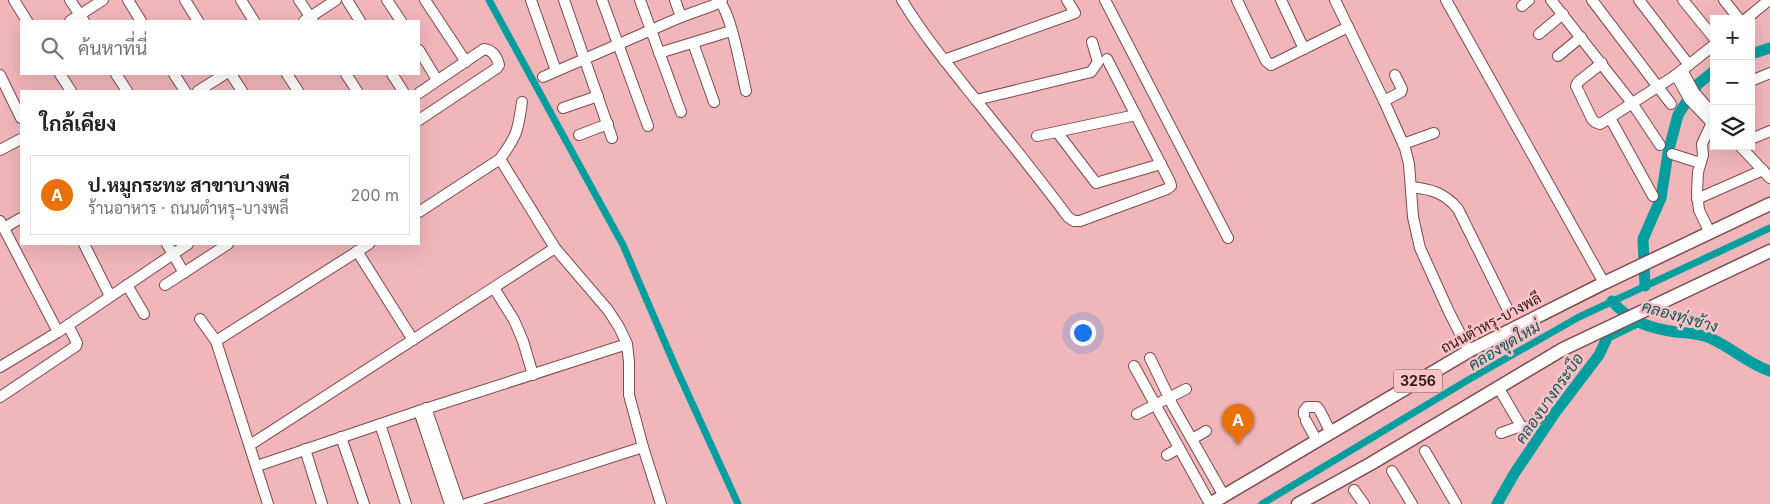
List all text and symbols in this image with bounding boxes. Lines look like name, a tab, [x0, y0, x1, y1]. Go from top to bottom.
map controls	[1710, 15, 1755, 150]
button: +	[1710, 15, 1755, 60]
search box	[20, 20, 420, 75]
icon: search	[38, 34, 66, 62]
text: ค้นหาที่นี่	[78, 37, 147, 60]
button: −	[1710, 60, 1755, 105]
button: layers	[1710, 105, 1755, 150]
text: ใกล้เคียง	[40, 111, 116, 136]
text: ป.หมูกระทะ สาขาบางพลี	[88, 174, 290, 197]
text: A	[51, 185, 63, 205]
text: 200 m	[351, 185, 399, 205]
text: ร้านอาหาร · ถนนตำหรุ-บางพลี	[88, 198, 289, 218]
street label: ถนนตำหรุ-บางพลี	[1437, 288, 1545, 359]
water label: คลองทุ่งช้าง	[1639, 295, 1721, 338]
water label: คลองขุดใหม่	[1464, 314, 1546, 376]
your location	[1070, 320, 1096, 346]
water label: คลองบางกระบือ	[1510, 348, 1588, 447]
road number: 3256	[1394, 370, 1442, 392]
pin: A	[1222, 404, 1254, 445]

